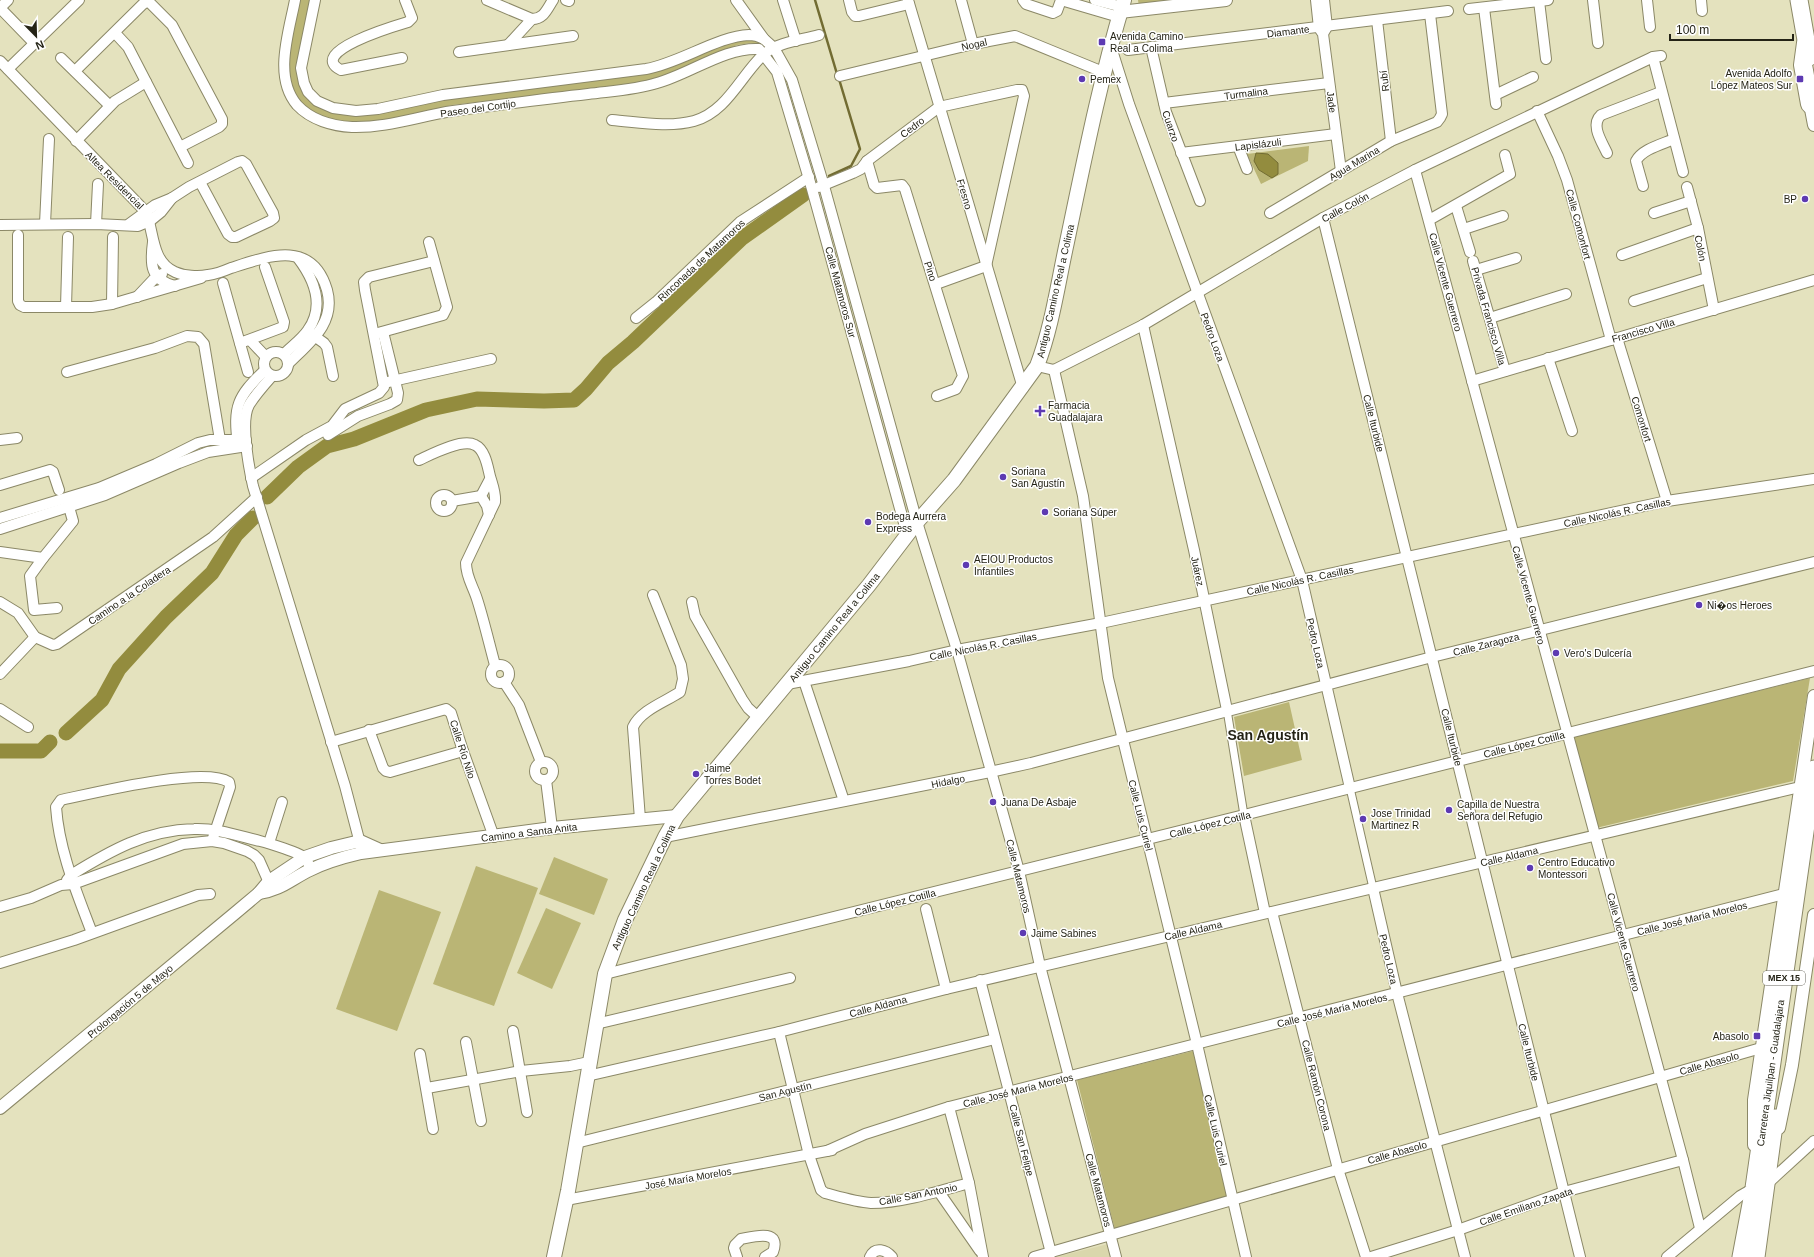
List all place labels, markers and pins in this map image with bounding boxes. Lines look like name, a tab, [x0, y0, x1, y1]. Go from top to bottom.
place label: Avenida Camino Real a Colima	[1110, 31, 1184, 54]
marker: Avenida Camino Real a Colima	[1097, 37, 1107, 47]
place label: Avenida Adolfo López Mateos Sur	[1711, 68, 1793, 91]
marker: Pemex	[1077, 74, 1087, 84]
place label: Pemex	[1090, 74, 1121, 85]
marker: Avenida Adolfo López Mateos Sur	[1795, 74, 1805, 84]
place label: BP	[1784, 194, 1797, 205]
marker: BP	[1800, 194, 1810, 204]
place label: Farmacia Guadalajara	[1048, 400, 1103, 423]
marker: Farmacia Guadalajara	[1035, 406, 1045, 416]
place label: Soriana San Agustín	[1011, 466, 1065, 489]
marker: Soriana San Agustín	[998, 472, 1008, 482]
marker: Soriana Súper	[1040, 507, 1050, 517]
place label: Soriana Súper	[1053, 507, 1118, 518]
place label: Bodega Aurrera Express	[876, 511, 946, 534]
marker: Bodega Aurrera Express	[863, 517, 873, 527]
place label: AEIOU Productos Infantiles	[974, 554, 1053, 577]
marker: AEIOU Productos Infantiles	[961, 560, 971, 570]
marker: Ni�os Heroes	[1694, 600, 1704, 610]
place label: Ni�os Heroes	[1707, 600, 1772, 611]
marker: Vero's Dulcería	[1551, 648, 1561, 658]
place label: Vero's Dulcería	[1564, 648, 1632, 659]
place label: Jaime Torres Bodet	[704, 763, 761, 786]
marker: Jaime Torres Bodet	[691, 769, 701, 779]
marker: Juana De Asbaje	[988, 797, 998, 807]
place label: Juana De Asbaje	[1001, 797, 1077, 808]
place label: Capilla de Nuestra Señora del Refugio	[1457, 799, 1543, 822]
marker: Capilla de Nuestra Señora del Refugio	[1444, 805, 1454, 815]
place label: Jose Trinidad Martinez R	[1371, 808, 1430, 831]
marker: Jose Trinidad Martinez R	[1358, 814, 1368, 824]
place label: Centro Educativo Montessori	[1538, 857, 1615, 880]
marker: Centro Educativo Montessori	[1525, 863, 1535, 873]
marker: Jaime Sabines	[1018, 928, 1028, 938]
place label: Jaime Sabines	[1031, 928, 1097, 939]
place label: Abasolo	[1713, 1031, 1749, 1042]
marker: Abasolo	[1752, 1031, 1762, 1041]

